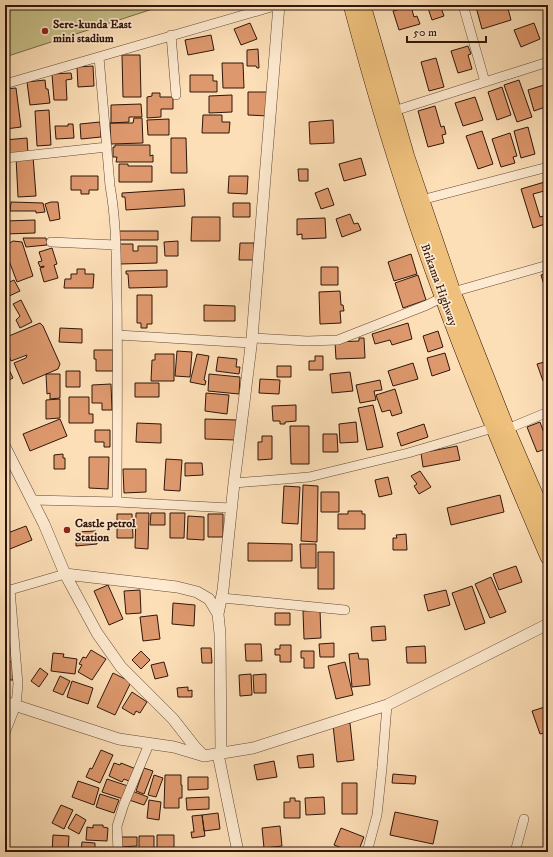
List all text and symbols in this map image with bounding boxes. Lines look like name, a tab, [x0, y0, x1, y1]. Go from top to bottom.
place label: Sere-kunda East mini stadium	[53, 17, 132, 46]
scale bar	[407, 18, 486, 44]
text: 50 m	[413, 25, 437, 40]
marker: Sere-kunda East mini stadium	[40, 26, 50, 36]
street label: Brikama Highway	[417, 242, 461, 328]
place label: Castle petrol Station	[75, 516, 136, 545]
marker: Castle petrol Station	[62, 525, 72, 535]

